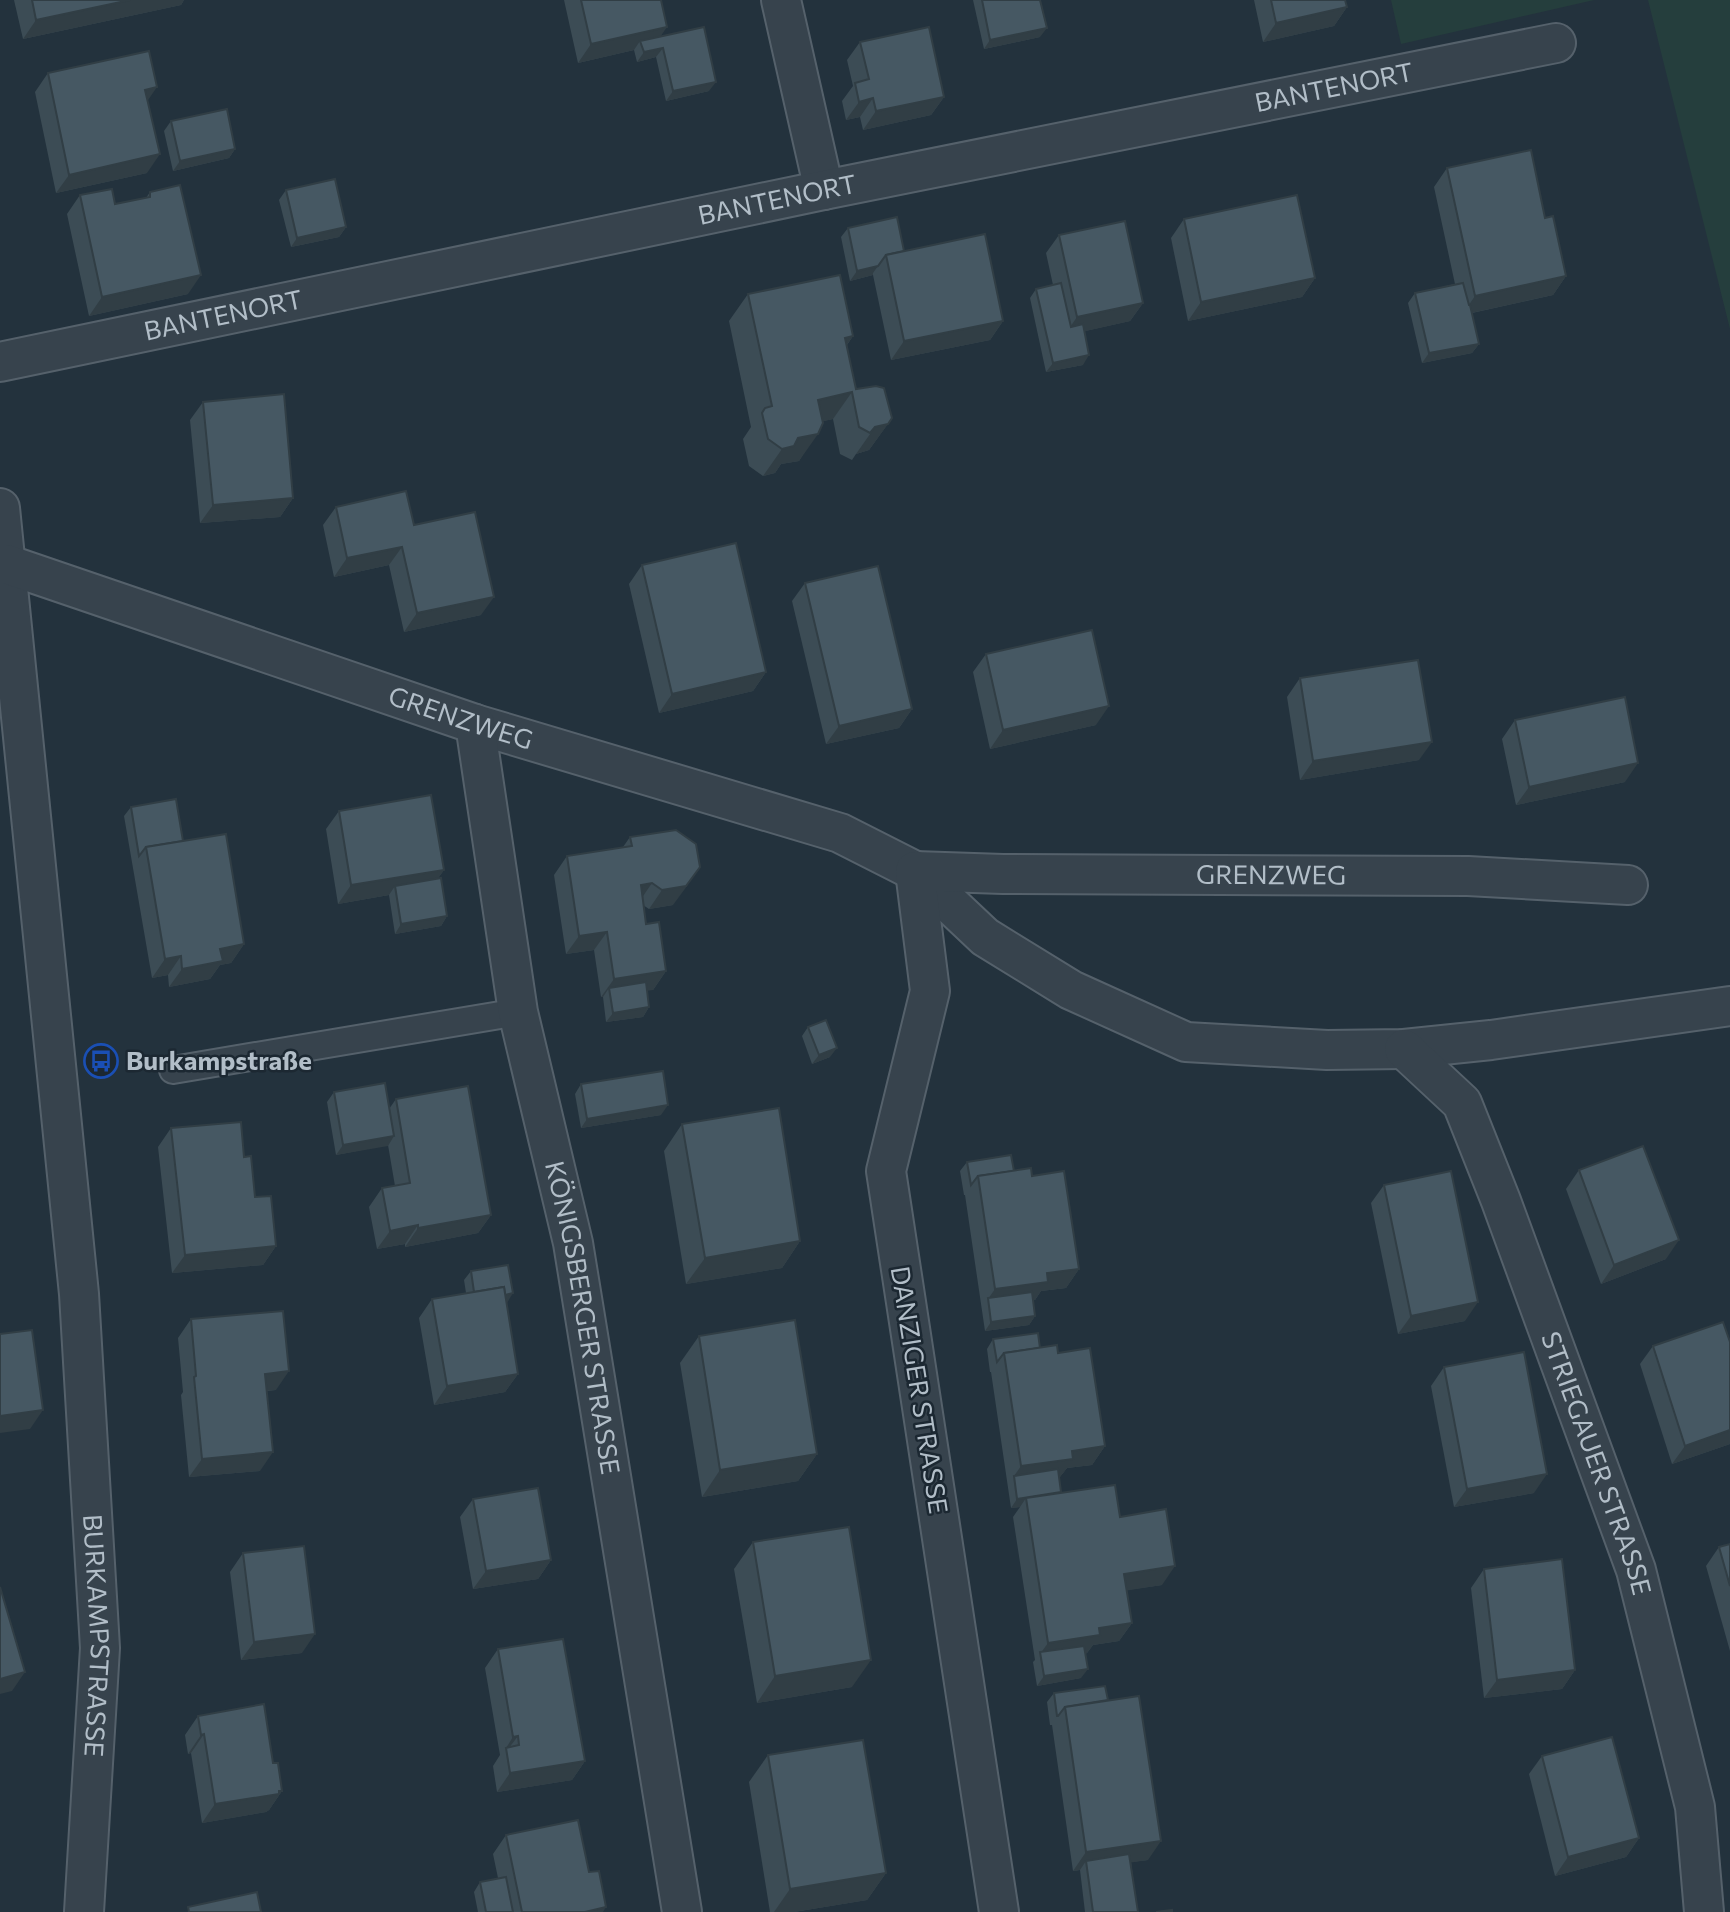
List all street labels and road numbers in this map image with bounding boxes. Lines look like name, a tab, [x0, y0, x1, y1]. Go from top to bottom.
street label: BANTENORT	[1252, 55, 1416, 117]
street label: BANTENORT	[695, 167, 859, 230]
street label: BANTENORT	[141, 282, 305, 346]
street label: GRENZWEG	[385, 679, 537, 754]
street label: GRENZWEG	[1196, 858, 1346, 889]
street label: KÖNIGSBERGER STRASSE	[540, 1158, 627, 1477]
street label: DANZIGER STRASSE	[886, 1264, 955, 1516]
street label: STRIEGAUER STRASSE	[1536, 1327, 1659, 1598]
street label: BURKAMPSTRASSE	[78, 1513, 117, 1758]

